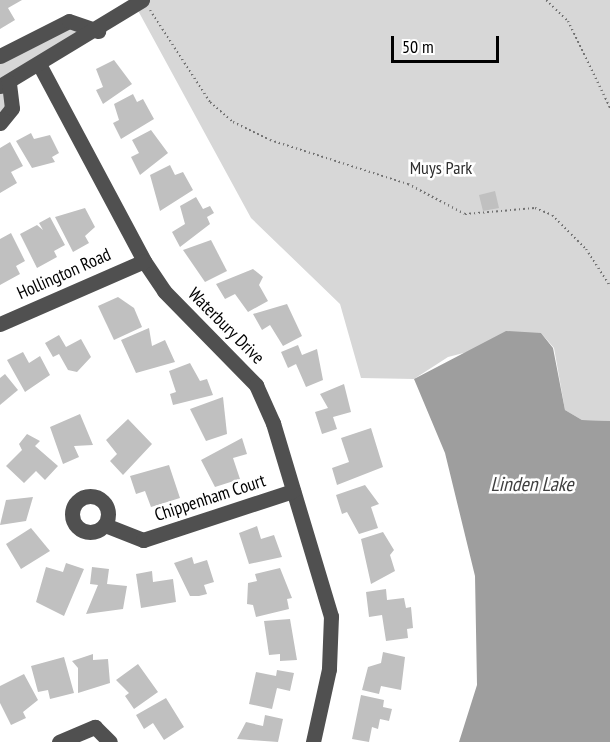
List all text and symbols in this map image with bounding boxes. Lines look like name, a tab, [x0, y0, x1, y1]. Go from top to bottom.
scale bar	[394, 24, 502, 62]
text: 50 m	[402, 35, 434, 58]
park label: Muys Park	[410, 157, 472, 179]
street label: Hollington Road	[14, 244, 114, 304]
street label: Waterbury Drive	[183, 283, 269, 369]
street label: Chippenham Court	[152, 470, 268, 526]
water label: Linden Lake	[490, 472, 574, 496]

